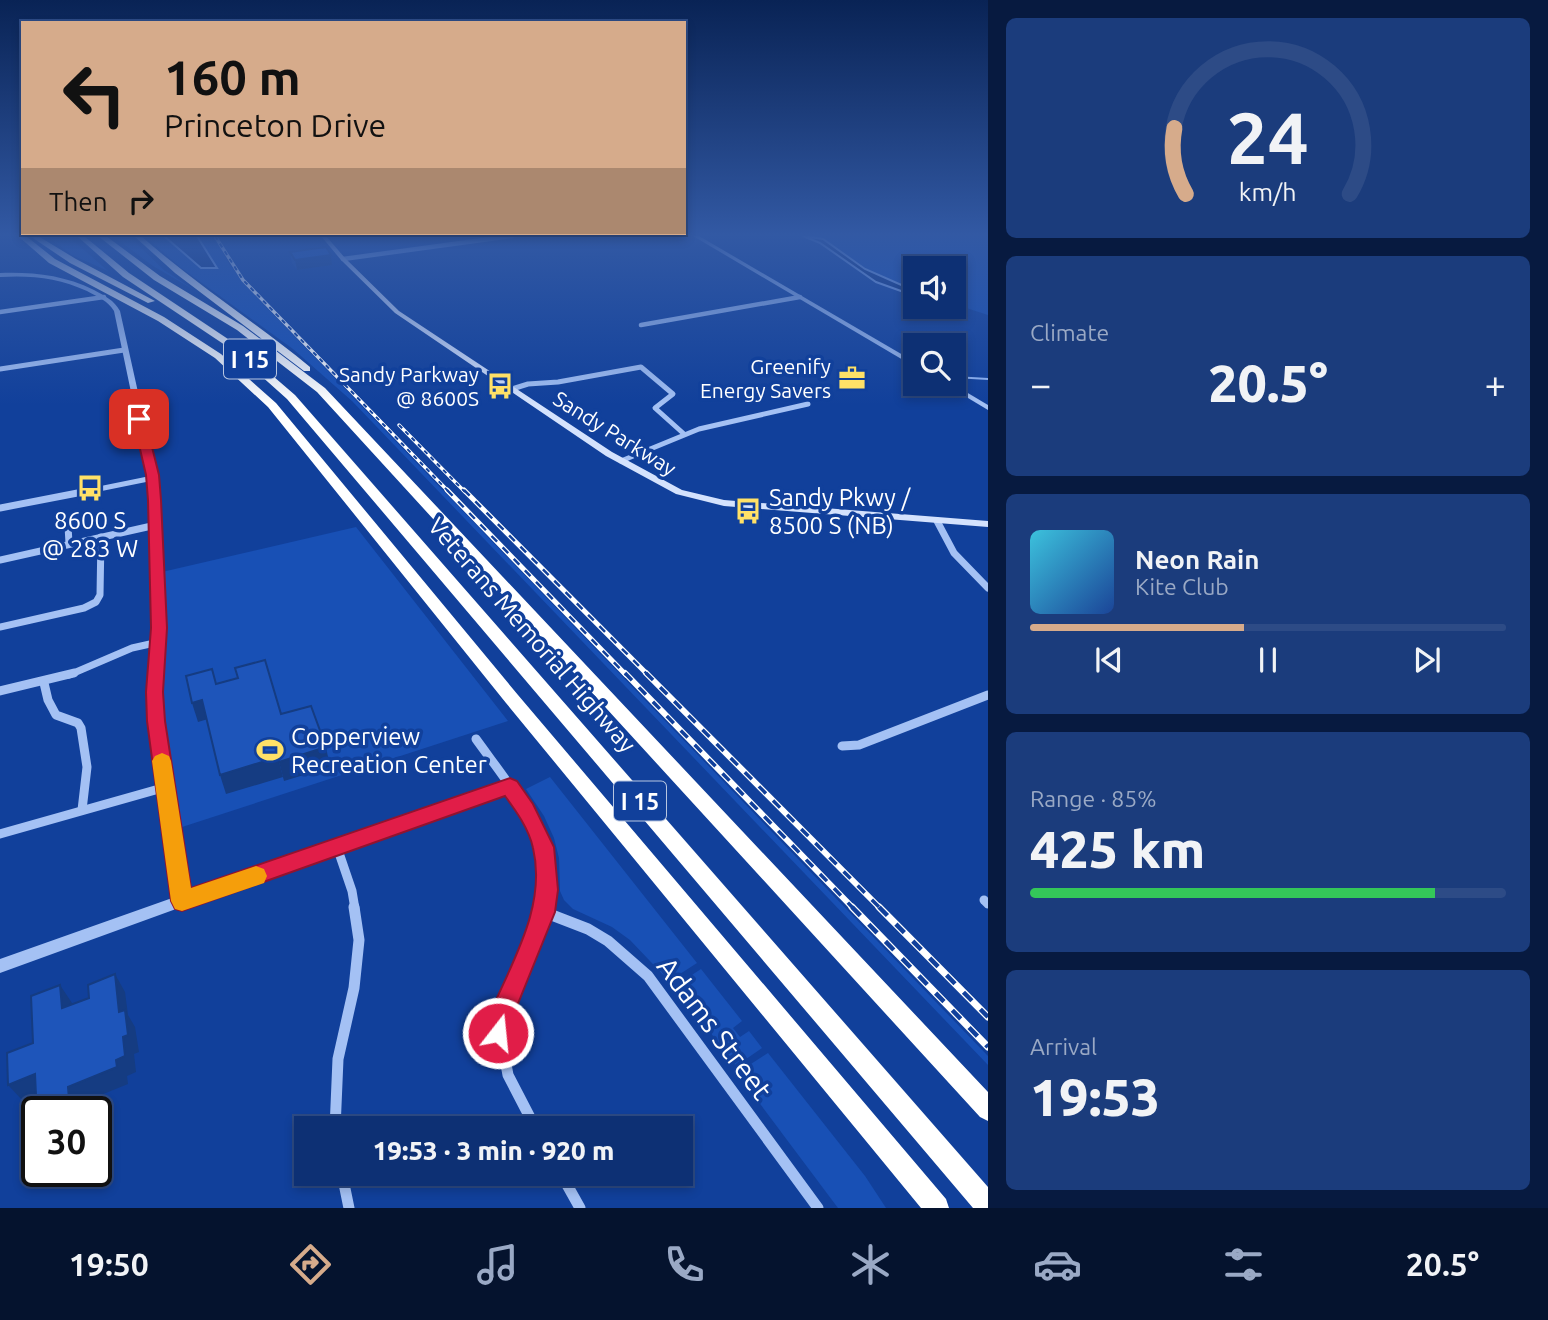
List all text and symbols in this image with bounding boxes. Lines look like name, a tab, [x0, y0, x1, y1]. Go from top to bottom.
icon: left	[49, 49, 140, 140]
text: 160 m	[164, 49, 301, 104]
text: 24	[1227, 96, 1309, 178]
text: Princeton Drive	[164, 107, 386, 143]
text: km/h	[1239, 178, 1297, 206]
icon: right	[122, 182, 160, 220]
text: Then	[49, 187, 108, 216]
map controls	[903, 256, 966, 396]
button: sound	[903, 256, 966, 319]
text: Climate	[1030, 320, 1109, 345]
button: search	[903, 333, 966, 396]
road number: I 15	[224, 340, 276, 378]
place label: Greenify Energy Savers	[700, 354, 831, 402]
text: 20.5°	[1208, 354, 1328, 412]
place label: Sandy Parkway @ 8600S	[339, 362, 479, 410]
office icon: Greenify Energy Savers	[837, 363, 867, 393]
text: −	[1030, 363, 1051, 405]
text: +	[1485, 363, 1506, 405]
bus stop icon: Sandy Parkway @ 8600S	[485, 371, 515, 401]
street label: Sandy Parkway	[549, 386, 681, 480]
pin	[109, 389, 169, 449]
icon: arrive	[120, 400, 158, 438]
bus stop icon: 8600 S @ 283 W	[75, 473, 105, 503]
place label: Sandy Pkwy / 8500 S (NB)	[769, 484, 911, 539]
bus stop icon: Sandy Pkwy / 8500 S (NB)	[733, 496, 763, 526]
place label: 8600 S @ 283 W	[42, 507, 138, 562]
street label: Veterans Memorial Highway	[423, 512, 641, 758]
text: Neon Rain	[1135, 545, 1260, 574]
text: Kite Club	[1135, 574, 1229, 599]
icon: previous	[1090, 641, 1128, 679]
icon: pause	[1249, 641, 1287, 679]
icon: next	[1408, 641, 1446, 679]
place label: Copperview Recreation Center	[291, 723, 487, 778]
sports icon: Copperview Recreation Center	[255, 735, 285, 765]
road number: I 15	[614, 782, 666, 820]
text: Range · 85%	[1030, 786, 1157, 811]
text: 425 km	[1030, 820, 1205, 878]
street label: Adams Street	[652, 951, 778, 1105]
position arrow	[461, 996, 535, 1070]
text: Arrival	[1030, 1034, 1097, 1059]
text: 19:53	[1030, 1068, 1160, 1126]
speed limit sign: 30	[21, 1096, 112, 1187]
text: 19:53 · 3 min · 920 m	[373, 1136, 614, 1165]
icon: directions	[286, 1240, 335, 1289]
icon: music	[473, 1240, 522, 1289]
icon: phone	[660, 1240, 709, 1289]
icon: climate	[846, 1240, 895, 1289]
icon: car	[1033, 1240, 1082, 1289]
icon: filters	[1219, 1240, 1268, 1289]
text: 19:50	[69, 1246, 149, 1282]
text: 20.5°	[1406, 1246, 1479, 1282]

